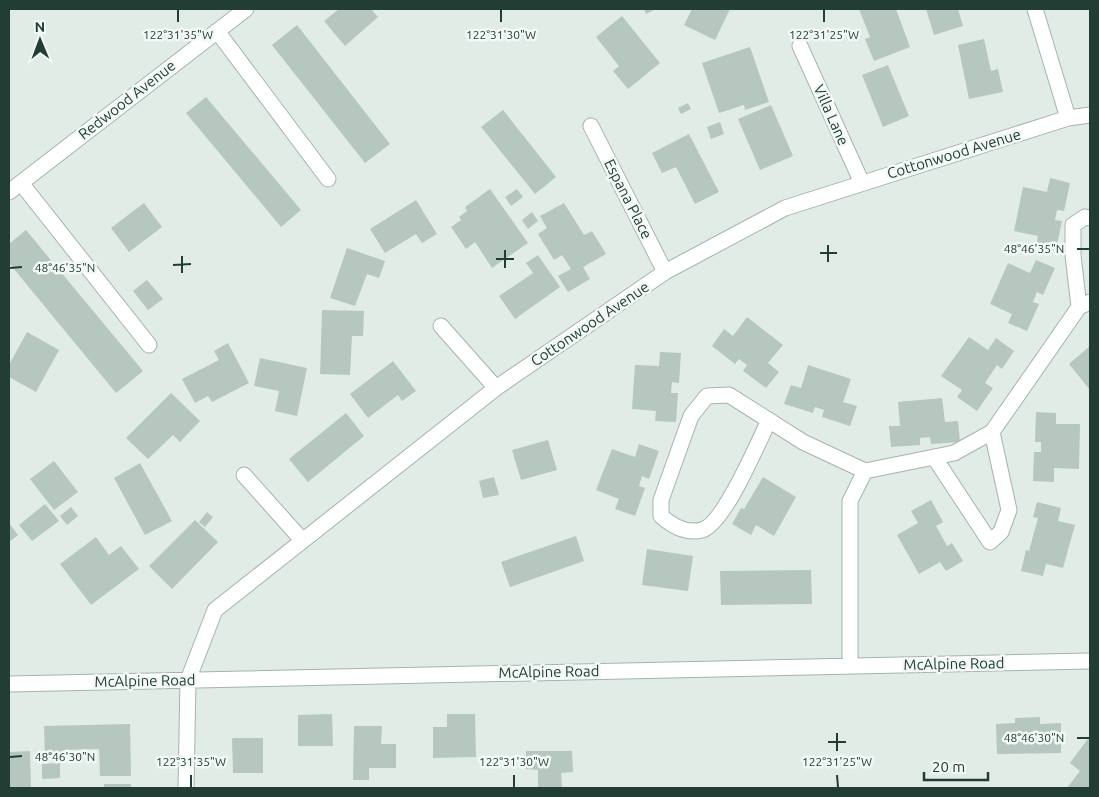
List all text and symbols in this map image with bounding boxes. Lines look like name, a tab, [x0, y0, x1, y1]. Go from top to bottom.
north arrow	[15, 15, 65, 65]
text: N	[34, 19, 45, 35]
text: 122°31'35"W	[143, 28, 213, 41]
text: 122°31'30"W	[466, 28, 536, 41]
text: 122°31'25"W	[789, 28, 859, 41]
street label: Redwood Avenue	[75, 56, 179, 143]
street label: Villa Lane	[810, 82, 852, 148]
street label: Cottonwood Avenue	[885, 125, 1023, 182]
street label: Espana Place	[601, 156, 656, 241]
text: 48°46'35"N	[1004, 242, 1064, 255]
text: 48°46'35"N	[35, 261, 95, 274]
street label: Cottonwood Avenue	[527, 278, 652, 369]
street label: McAlpine Road	[903, 654, 1005, 673]
street label: McAlpine Road	[498, 662, 600, 681]
street label: McAlpine Road	[94, 671, 196, 690]
text: 48°46'30"N	[1004, 731, 1064, 744]
text: 48°46'30"N	[35, 750, 95, 763]
scale bar	[924, 750, 988, 782]
text: 122°31'35"W	[156, 755, 226, 768]
text: 122°31'30"W	[479, 755, 549, 768]
text: 122°31'25"W	[802, 755, 872, 768]
text: 20 m	[932, 758, 965, 775]

